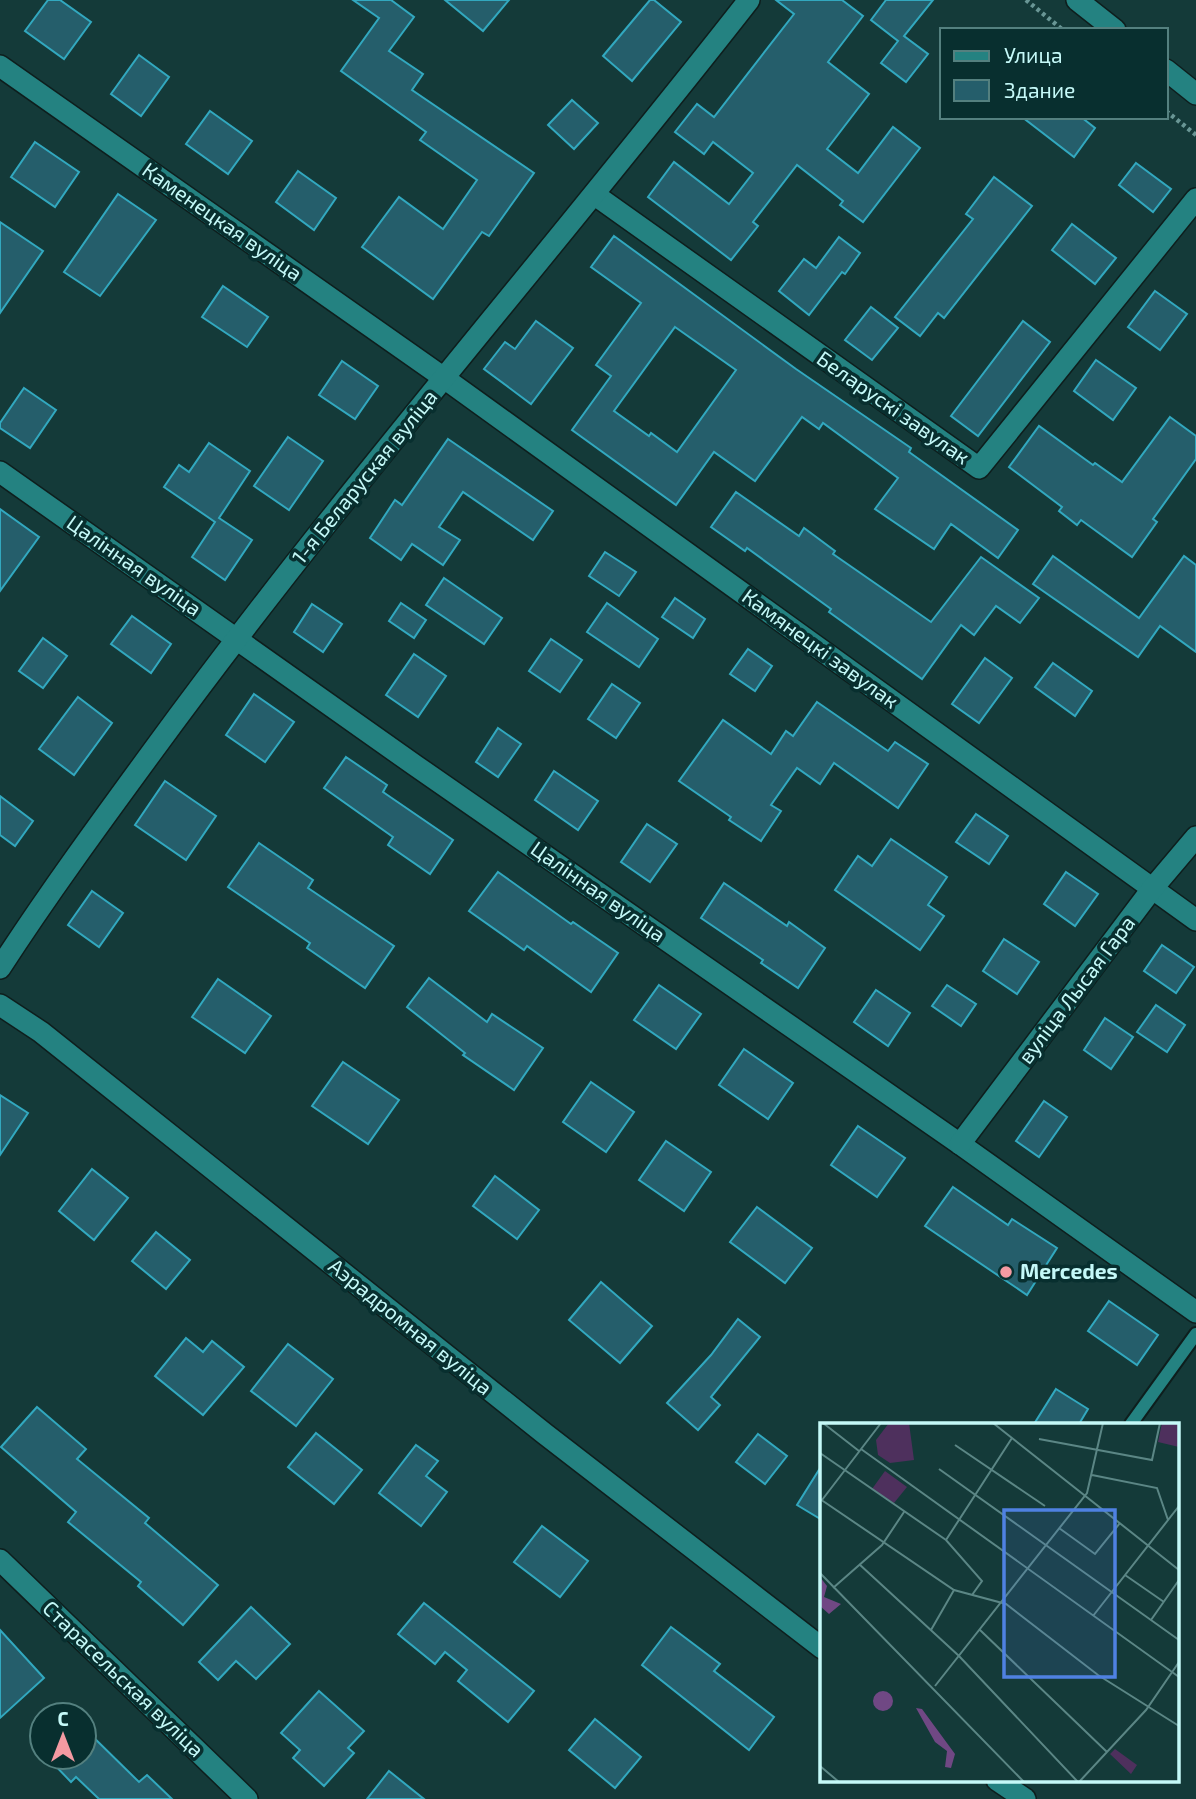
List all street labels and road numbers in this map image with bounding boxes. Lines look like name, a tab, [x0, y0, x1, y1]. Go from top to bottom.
street label: Каменецкая вуліца	[138, 156, 308, 286]
street label: Беларускі завулак	[812, 345, 975, 470]
street label: 1-я Беларуская вуліца	[286, 384, 443, 569]
street label: Цалінная вуліца	[62, 509, 207, 621]
street label: Камянецкі завулак	[737, 583, 904, 714]
street label: Цалінная вуліца	[526, 835, 671, 947]
street label: вуліца Лысая Гара	[1012, 910, 1140, 1068]
street label: Аэрадромная вуліца	[324, 1252, 498, 1400]
street label: Старасельская вуліца	[37, 1596, 209, 1762]

